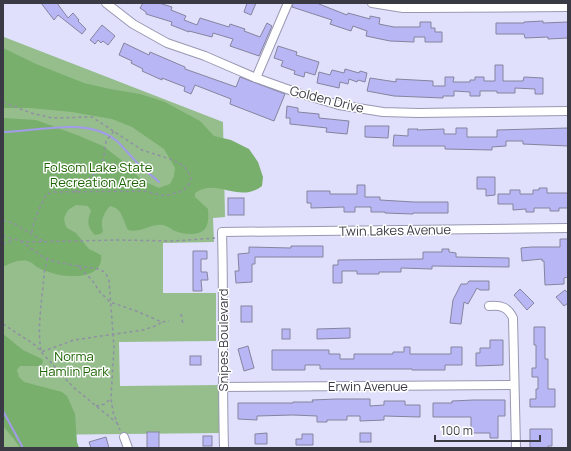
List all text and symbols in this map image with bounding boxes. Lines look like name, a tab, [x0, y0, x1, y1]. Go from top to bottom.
street label: Golden Drive	[288, 81, 366, 117]
park label: Folsom Lake State Recreation Area	[44, 158, 153, 191]
street label: Twin Lakes Avenue	[339, 220, 452, 240]
street label: Snipes Boulevard	[214, 289, 232, 391]
park label: Norma Hamlin Park	[39, 347, 109, 380]
street label: Erwin Avenue	[328, 377, 408, 395]
scale bar	[435, 417, 540, 443]
text: 100 m	[441, 422, 473, 439]

